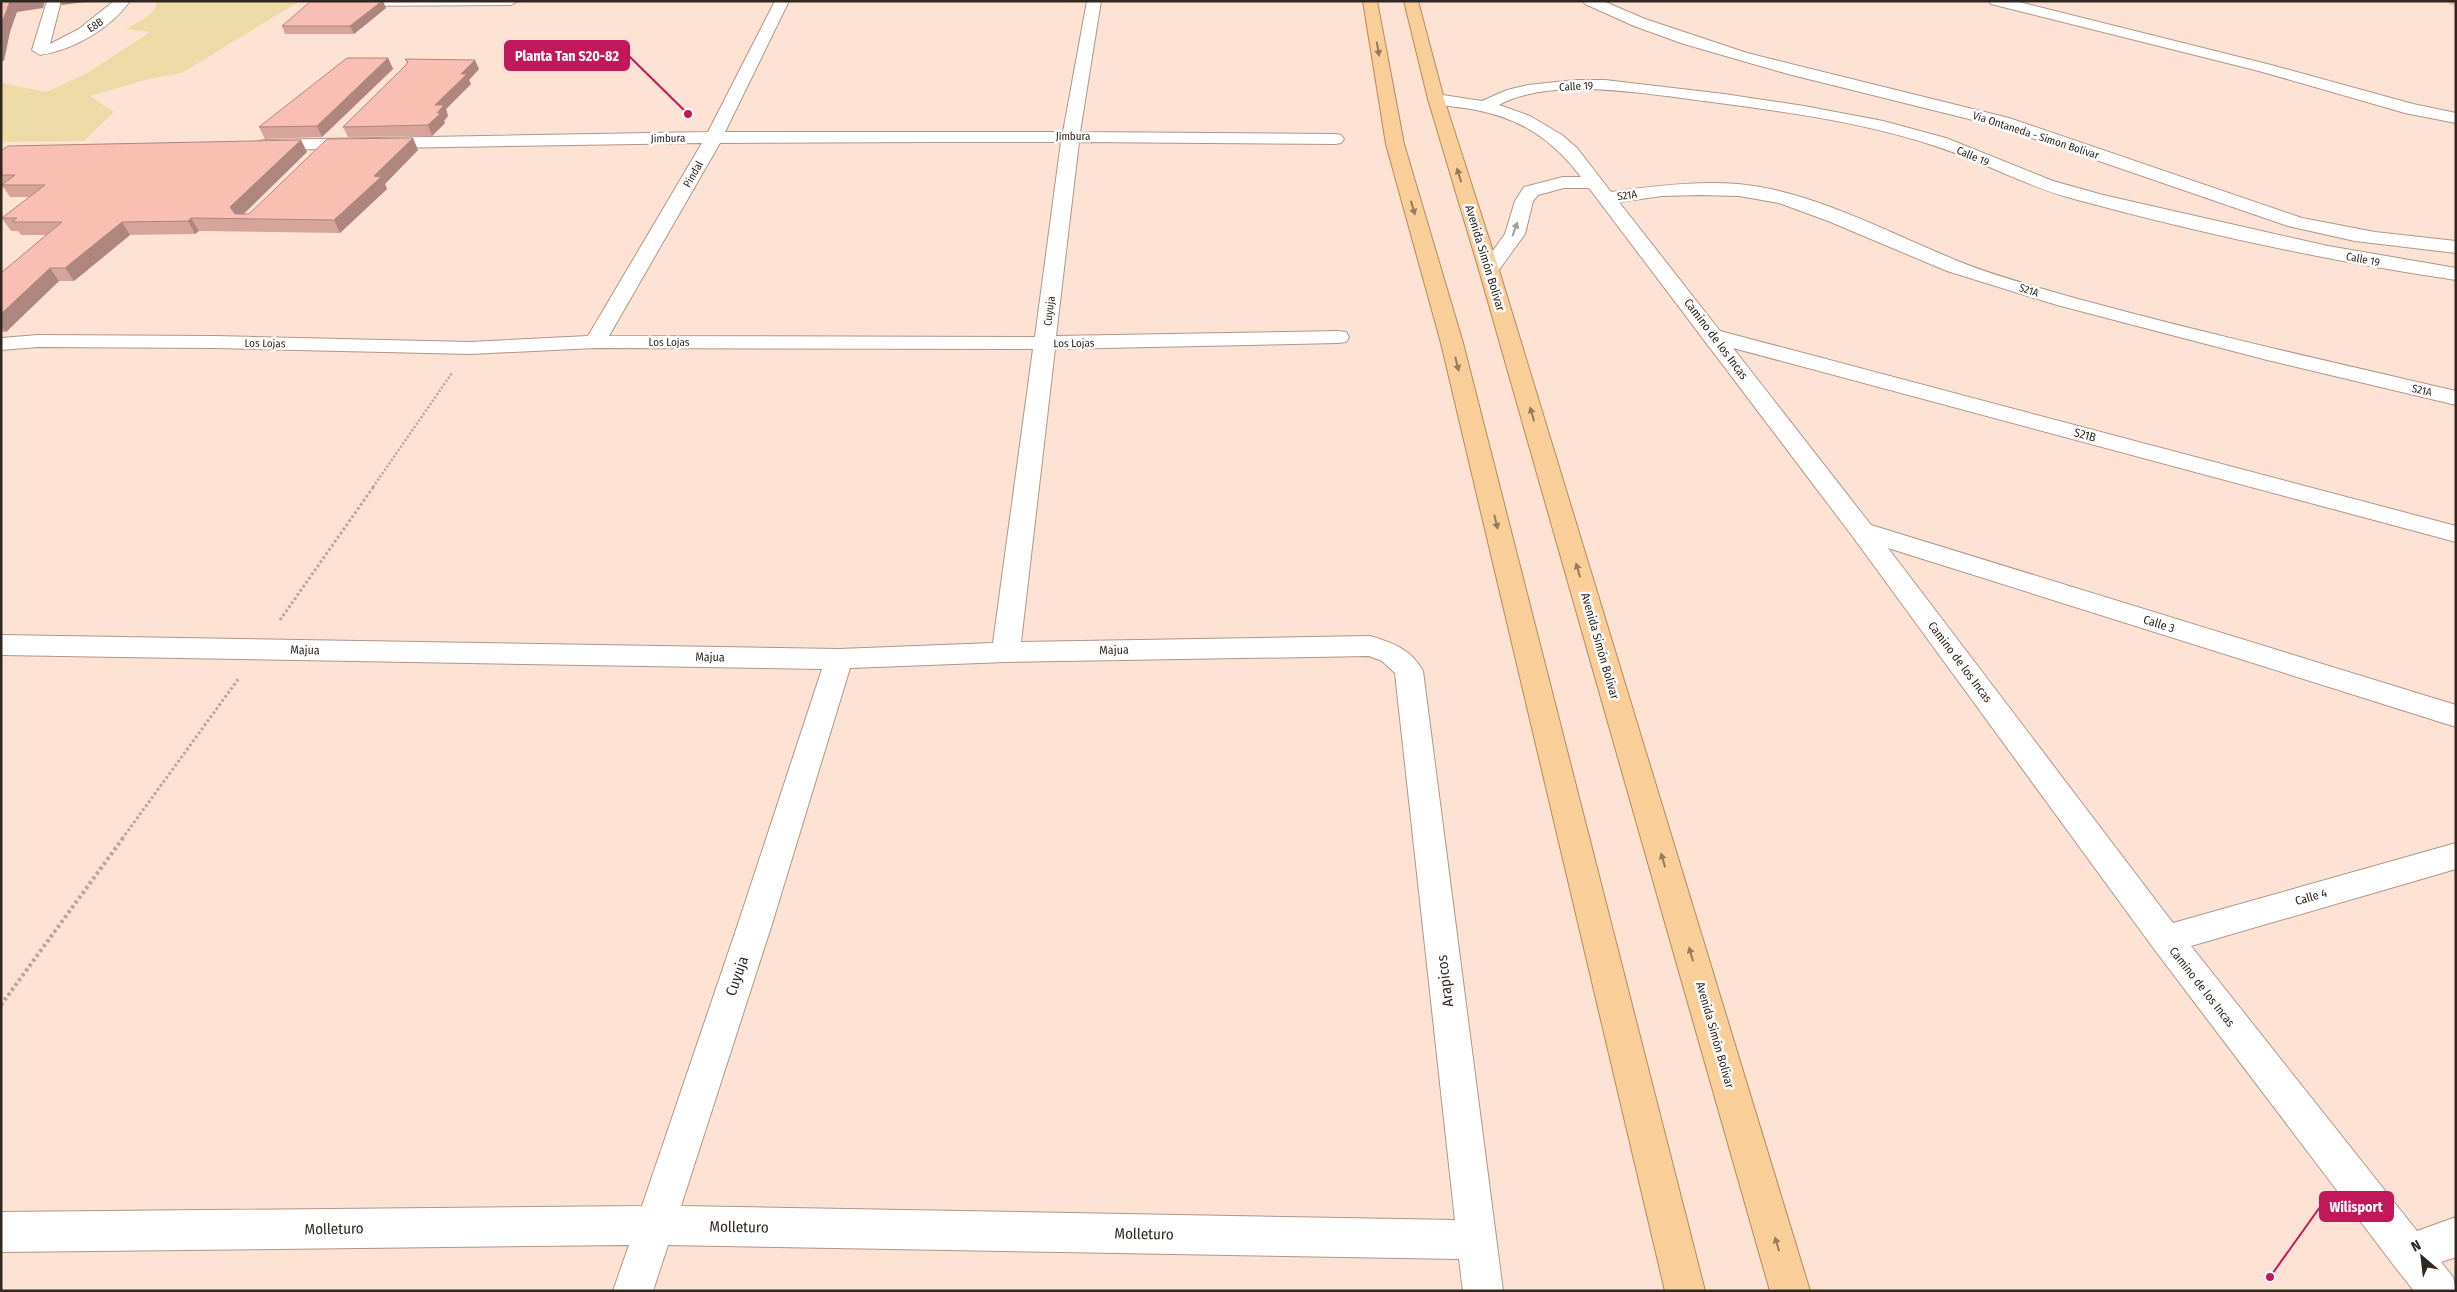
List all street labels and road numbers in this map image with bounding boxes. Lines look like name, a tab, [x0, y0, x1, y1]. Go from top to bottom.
street label: E8B	[85, 15, 106, 35]
street label: Calle 19	[1559, 79, 1593, 94]
street label: Via Ontaneda - Simon Bolivar	[1971, 109, 2101, 162]
street label: Jimbura	[1056, 130, 1090, 143]
street label: Jimbura	[651, 132, 685, 145]
street label: Calle 19	[1955, 144, 1991, 169]
street label: Pindal	[681, 159, 706, 190]
street label: S21A	[1616, 188, 1638, 203]
street label: Avenida Simón Bolívar	[1462, 203, 1508, 313]
street label: Calle 19	[2345, 250, 2381, 269]
street label: S21A	[2017, 281, 2041, 300]
street label: Cuyuja	[1041, 295, 1058, 327]
street label: Camino de los Incas	[1681, 296, 1751, 382]
street label: Los Lojas	[649, 336, 690, 349]
street label: Los Lojas	[244, 337, 286, 350]
street label: Los Lojas	[1053, 337, 1095, 350]
street label: S21A	[2411, 382, 2433, 399]
street label: S21B	[2073, 425, 2098, 445]
street label: Avenida Simón Bolívar	[1578, 591, 1622, 702]
street label: Calle 3	[2142, 613, 2176, 635]
street label: Camino de los Incas	[1925, 619, 1995, 705]
street label: Majua	[290, 643, 320, 657]
street label: Majua	[1099, 643, 1129, 657]
street label: Majua	[695, 650, 725, 664]
street label: Calle 4	[2293, 886, 2329, 908]
street label: Camino de los Incas	[2166, 944, 2238, 1030]
street label: Cuyuja	[722, 954, 752, 998]
street label: Arapicos	[1433, 954, 1457, 1008]
street label: Avenida Simón Bolívar	[1693, 980, 1737, 1091]
street label: Molleturo	[709, 1217, 769, 1237]
street label: Molleturo	[304, 1219, 364, 1239]
street label: Molleturo	[1114, 1224, 1174, 1244]

